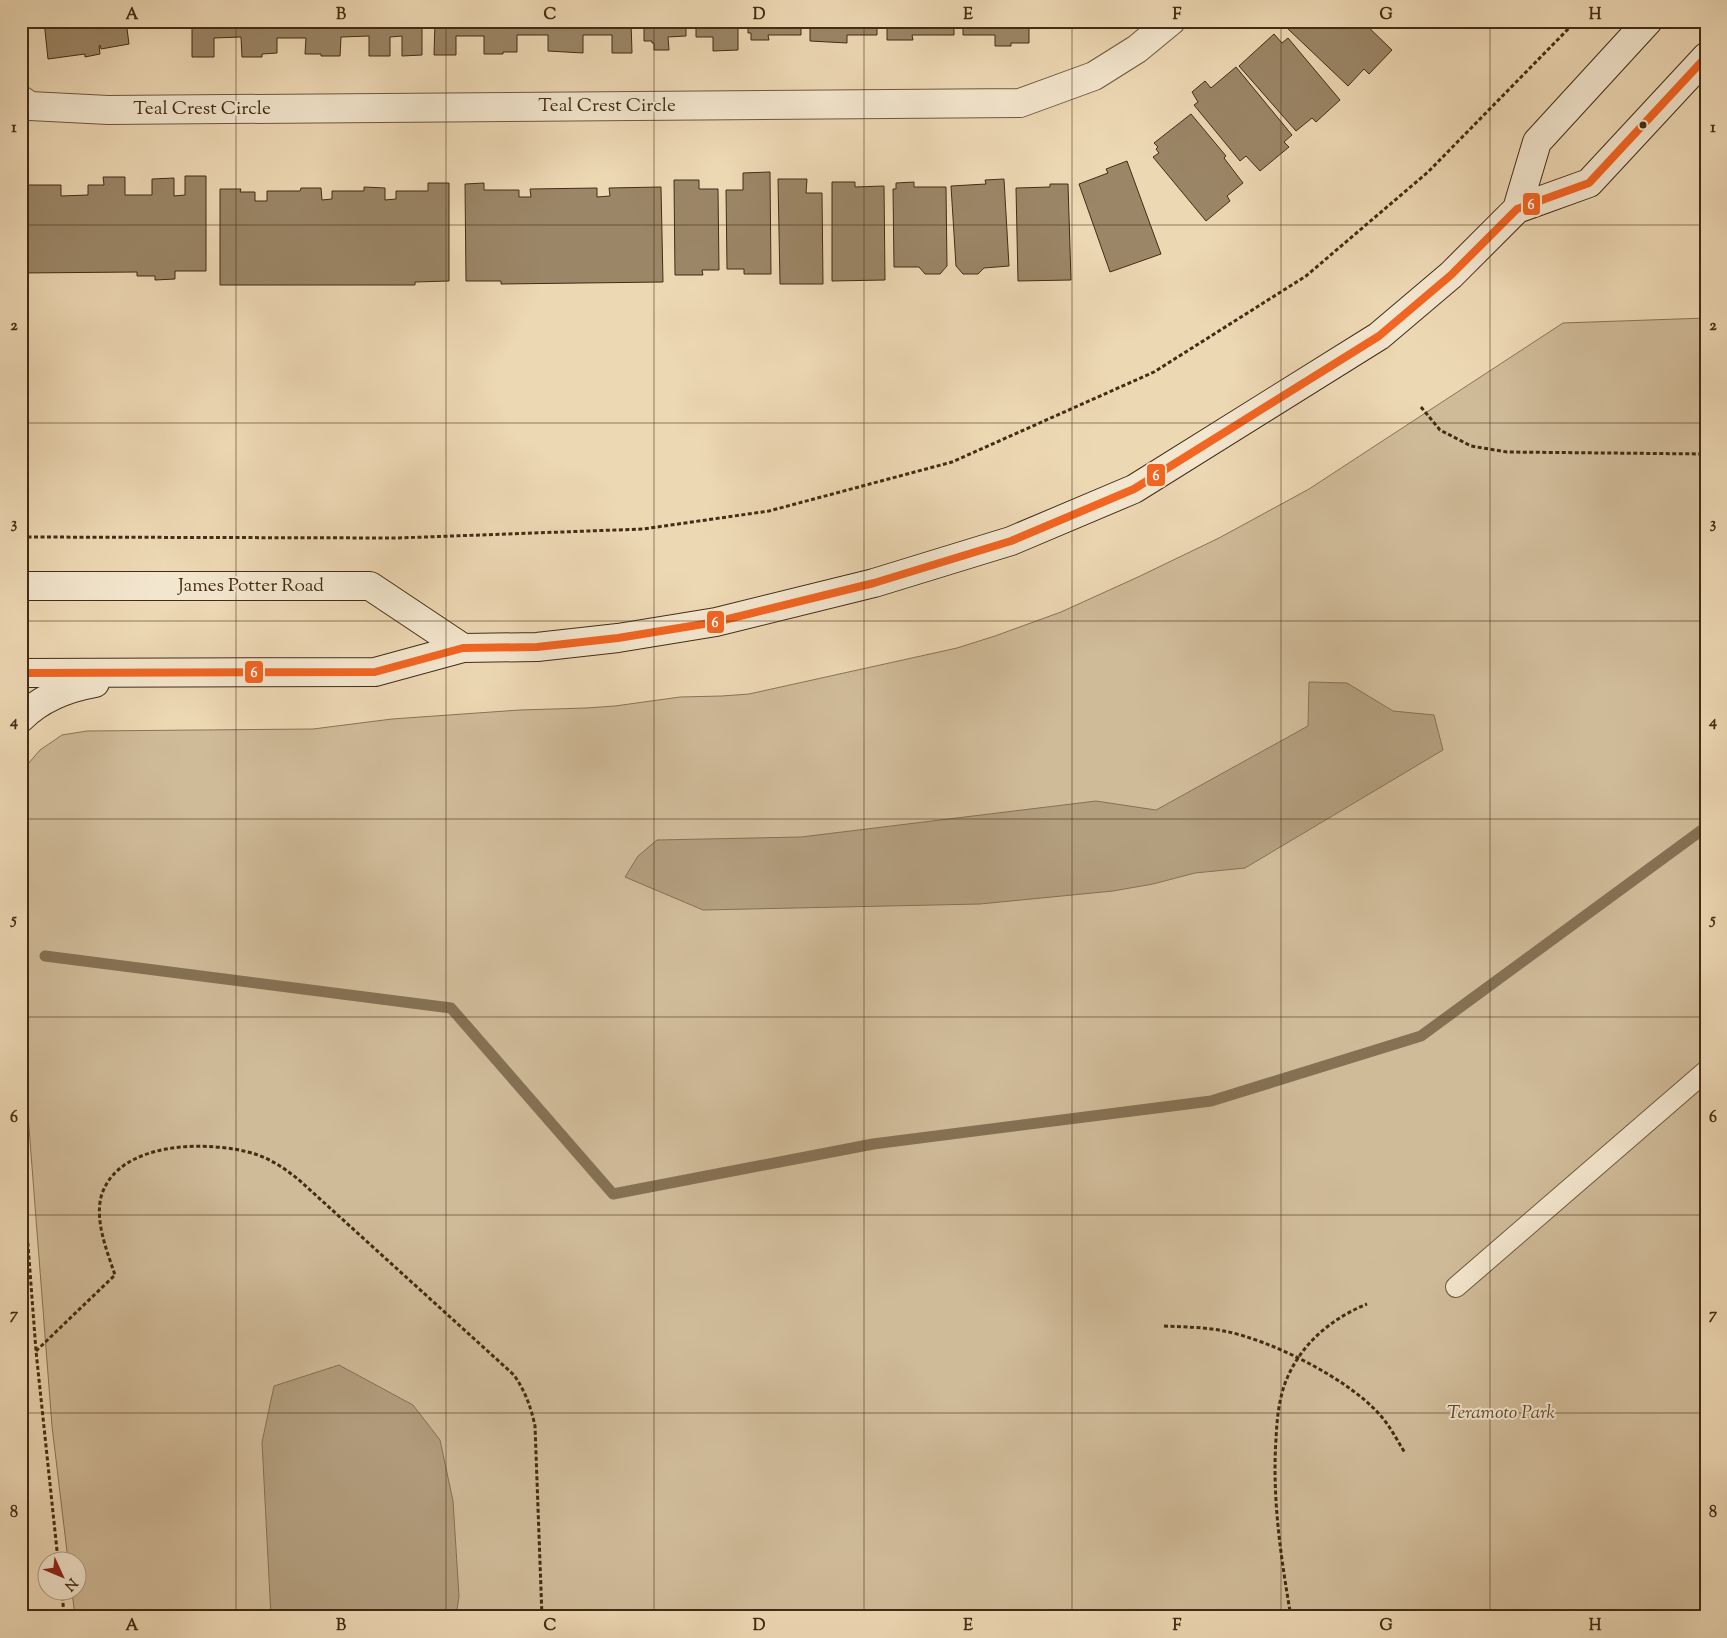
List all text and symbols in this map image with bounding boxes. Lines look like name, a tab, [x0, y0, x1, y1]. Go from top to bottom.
text: A	[126, 4, 139, 27]
text: B	[336, 4, 346, 27]
text: C	[544, 4, 557, 27]
text: D	[753, 4, 766, 27]
text: E	[963, 4, 973, 27]
text: F	[1173, 4, 1182, 27]
text: G	[1379, 4, 1393, 27]
text: H	[1589, 4, 1602, 27]
street label: Teal Crest Circle	[538, 93, 676, 120]
street label: Teal Crest Circle	[133, 96, 271, 123]
text: 1	[11, 117, 17, 140]
text: 1	[1710, 117, 1716, 140]
unlabelled marker	[1638, 120, 1648, 130]
line badge: 6	[1522, 192, 1541, 216]
text: 6	[1528, 196, 1535, 216]
text: 2	[10, 315, 18, 338]
text: 2	[1709, 315, 1717, 338]
line badge: 6	[1146, 463, 1166, 487]
text: 6	[1153, 467, 1160, 487]
text: 3	[11, 513, 18, 536]
text: 3	[1710, 513, 1717, 536]
street label: James Potter Road	[177, 573, 324, 600]
line badge: 6	[706, 610, 725, 634]
text: 6	[712, 614, 719, 634]
line badge: 6	[244, 660, 264, 684]
text: 6	[251, 664, 258, 684]
text: 4	[9, 711, 18, 734]
text: 4	[1708, 711, 1717, 734]
text: 5	[9, 909, 17, 932]
text: 5	[1708, 909, 1716, 932]
text: 6	[10, 1107, 18, 1130]
text: 6	[1709, 1107, 1717, 1130]
text: 7	[10, 1304, 19, 1327]
text: 7	[1709, 1304, 1718, 1327]
park label: Teramoto Park	[1447, 1400, 1556, 1427]
text: 8	[10, 1502, 18, 1525]
text: 8	[1709, 1502, 1717, 1525]
north arrow	[38, 1550, 88, 1600]
text: N	[59, 1573, 81, 1595]
text: A	[126, 1615, 139, 1638]
text: B	[336, 1615, 346, 1638]
text: C	[544, 1615, 557, 1638]
text: D	[753, 1615, 766, 1638]
text: E	[963, 1615, 973, 1638]
text: F	[1173, 1615, 1182, 1638]
text: G	[1379, 1615, 1393, 1638]
text: H	[1589, 1615, 1602, 1638]

